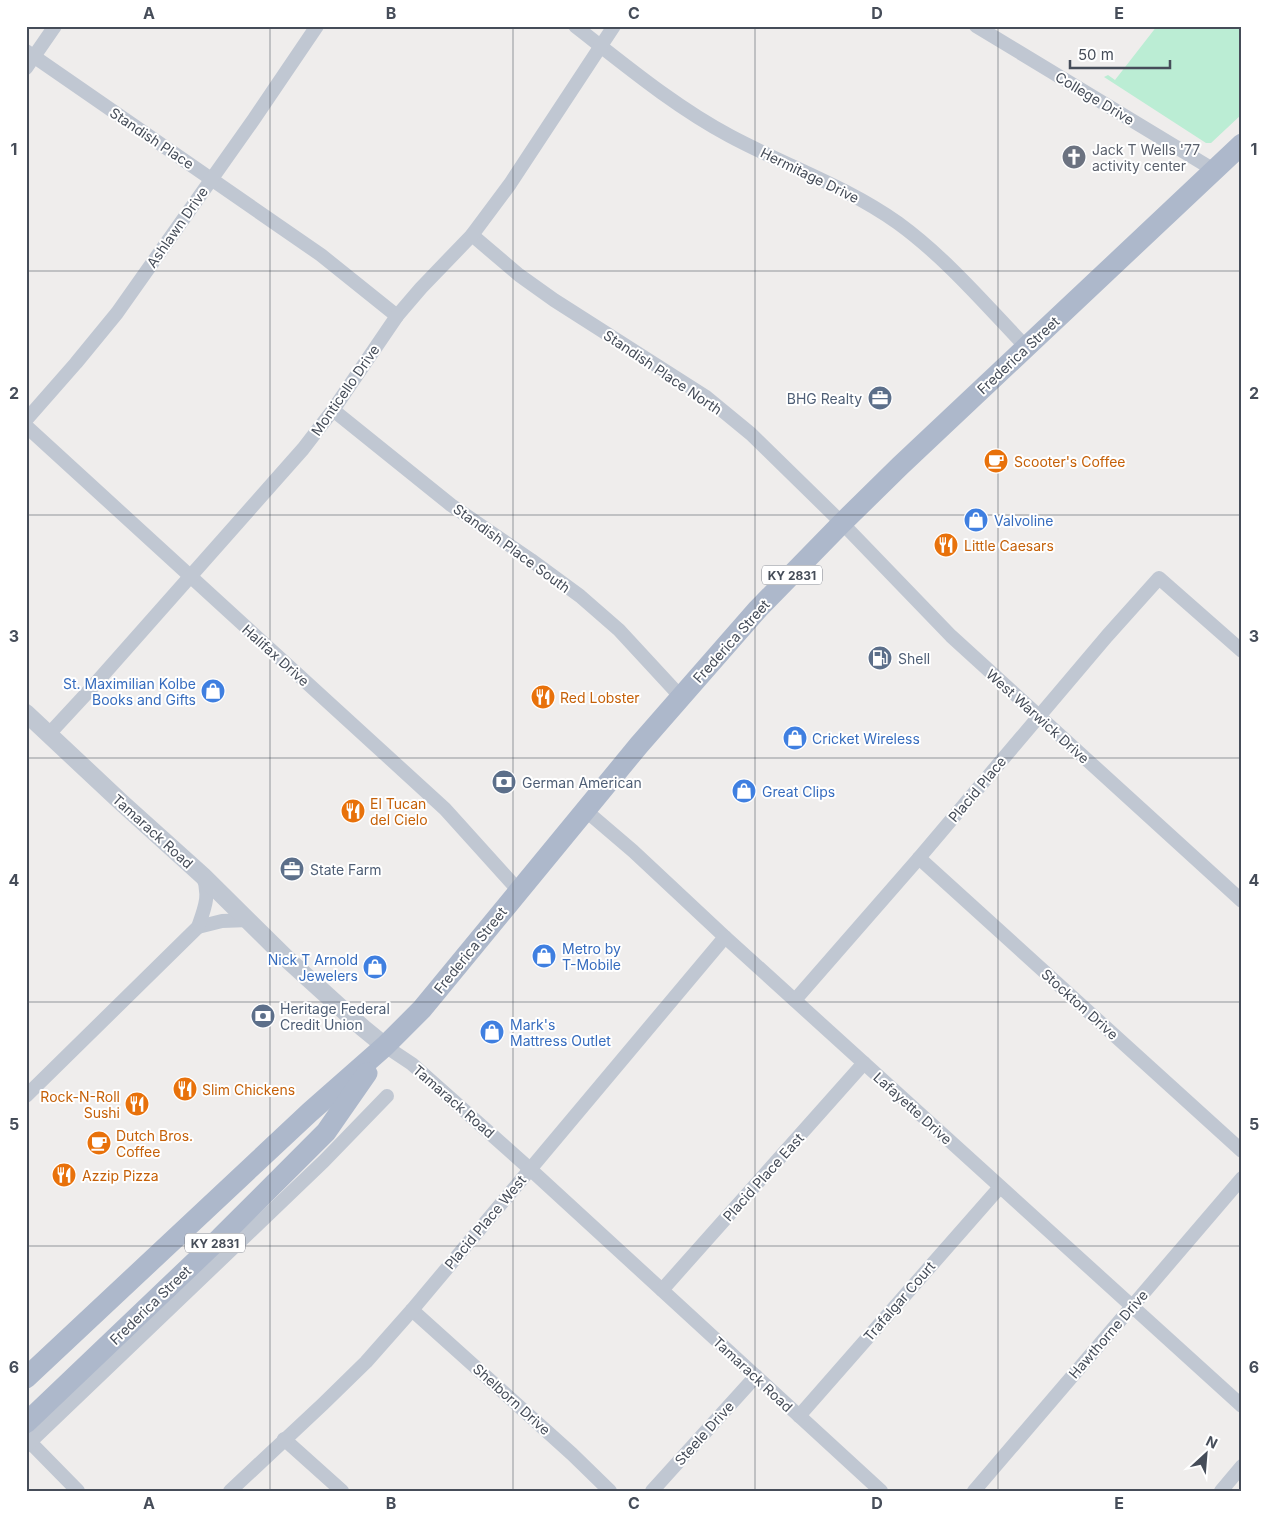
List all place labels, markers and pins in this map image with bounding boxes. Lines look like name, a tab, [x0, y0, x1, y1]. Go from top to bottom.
place label: Jack T Wells '77 activity center	[1092, 141, 1200, 174]
church icon: Jack T Wells '77 activity center	[1061, 144, 1087, 170]
office icon: BHG Realty	[867, 385, 893, 411]
place label: BHG Realty	[787, 390, 862, 407]
cafe icon: Scooter's Coffee	[983, 448, 1009, 474]
place label: Scooter's Coffee	[1014, 453, 1126, 470]
shop icon: Valvoline	[963, 507, 989, 533]
place label: Valvoline	[994, 512, 1053, 529]
restaurant icon: Little Caesars	[933, 532, 959, 558]
place label: Little Caesars	[964, 537, 1054, 554]
fuel station icon: Shell	[867, 645, 893, 671]
place label: Shell	[898, 650, 930, 667]
place label: St. Maximilian Kolbe Books and Gifts	[63, 675, 196, 708]
shop icon: St. Maximilian Kolbe Books and Gifts	[200, 678, 226, 704]
restaurant icon: Red Lobster	[530, 684, 556, 710]
place label: Red Lobster	[560, 689, 640, 706]
shop icon: Cricket Wireless	[782, 725, 808, 751]
place label: Cricket Wireless	[812, 730, 920, 747]
bank icon: German American	[491, 769, 517, 795]
place label: German American	[522, 774, 642, 791]
shop icon: Great Clips	[731, 778, 757, 804]
place label: Great Clips	[762, 783, 835, 800]
place label: El Tucan del Cielo	[370, 795, 428, 828]
restaurant icon: El Tucan del Cielo	[340, 798, 366, 824]
office icon: State Farm	[279, 856, 305, 882]
place label: State Farm	[310, 861, 382, 878]
place label: Metro by T-Mobile	[562, 940, 621, 973]
shop icon: Metro by T-Mobile	[531, 943, 557, 969]
place label: Nick T Arnold Jewelers	[268, 951, 358, 984]
shop icon: Nick T Arnold Jewelers	[362, 954, 388, 980]
place label: Heritage Federal Credit Union	[280, 1000, 390, 1033]
bank icon: Heritage Federal Credit Union	[250, 1003, 276, 1029]
place label: Mark's Mattress Outlet	[510, 1016, 611, 1049]
shop icon: Mark's Mattress Outlet	[479, 1019, 505, 1045]
restaurant icon: Slim Chickens	[172, 1076, 198, 1102]
place label: Slim Chickens	[202, 1081, 295, 1098]
place label: Rock-N-Roll Sushi	[40, 1088, 120, 1121]
restaurant icon: Rock-N-Roll Sushi	[124, 1091, 150, 1117]
place label: Dutch Bros. Coffee	[116, 1127, 193, 1160]
cafe icon: Dutch Bros. Coffee	[86, 1130, 112, 1156]
restaurant icon: Azzip Pizza	[51, 1162, 77, 1188]
place label: Azzip Pizza	[82, 1167, 159, 1184]

